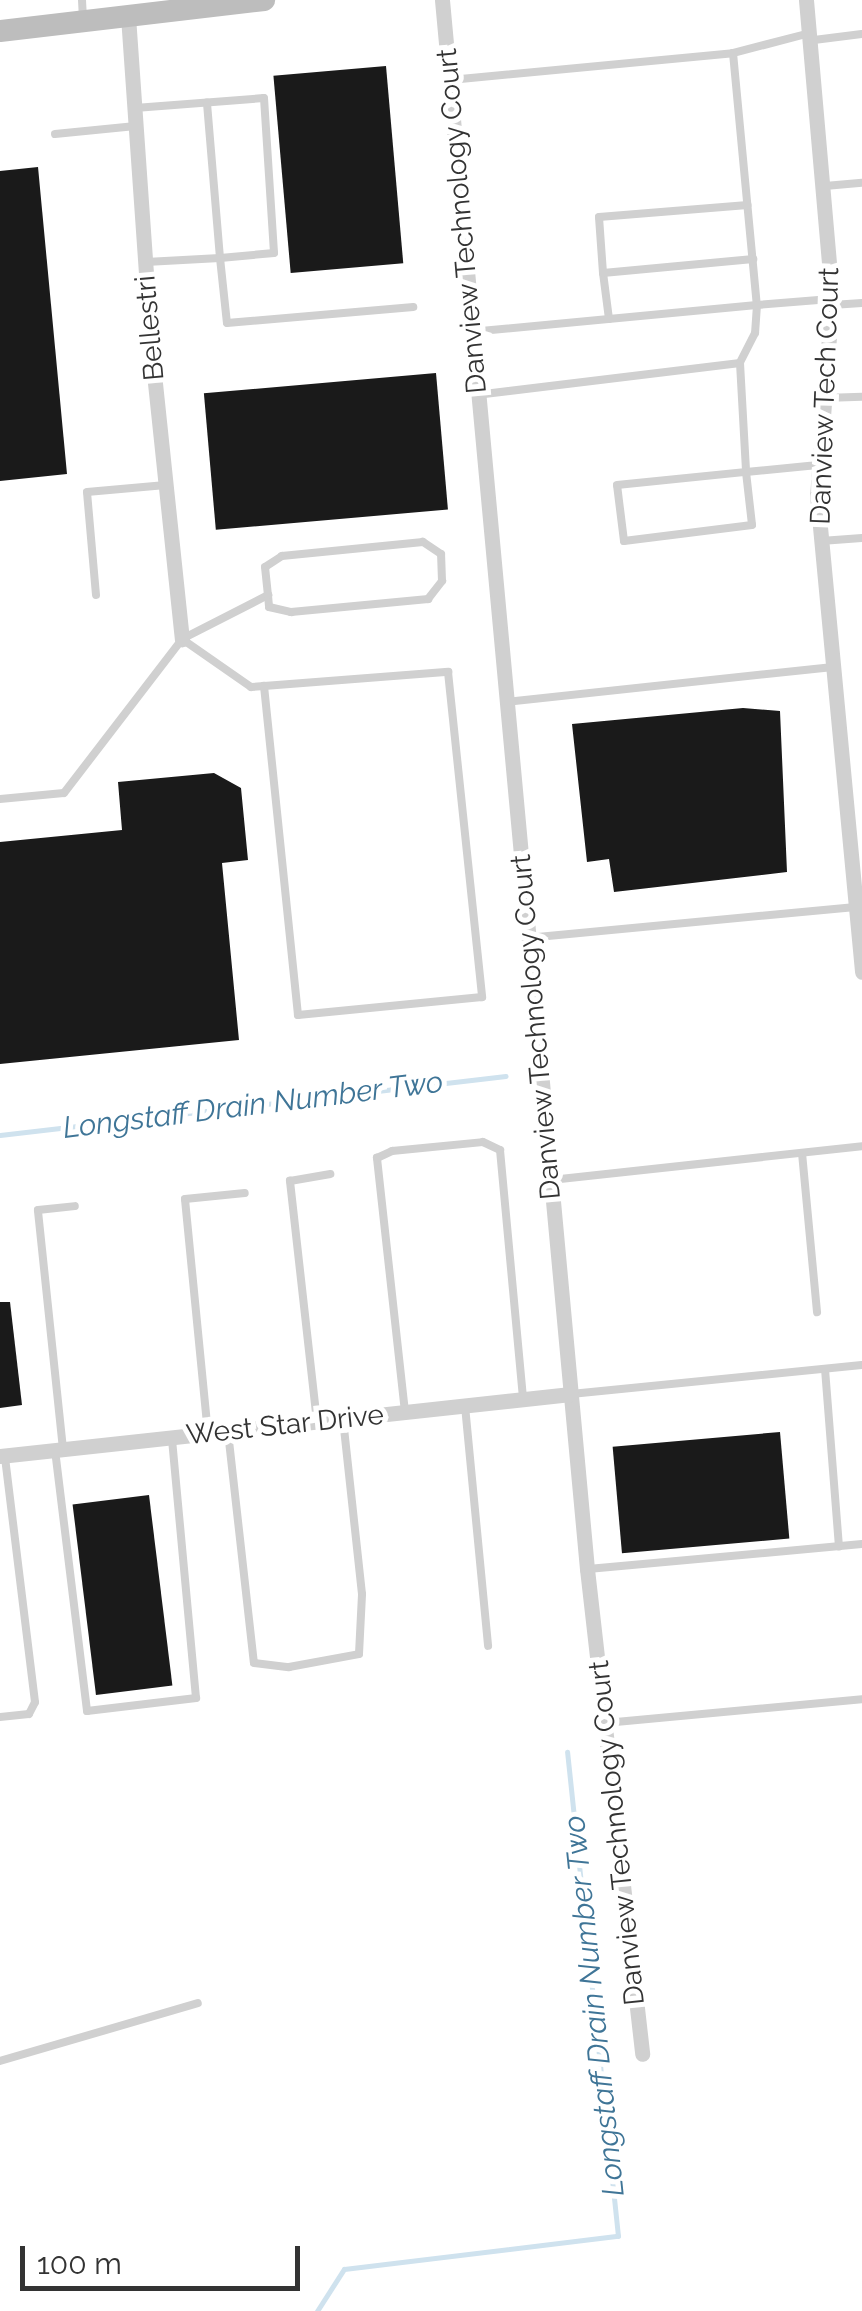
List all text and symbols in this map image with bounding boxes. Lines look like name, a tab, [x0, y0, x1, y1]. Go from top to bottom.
street label: Danview Technology Court	[430, 46, 494, 396]
street label: Danview Tech Court	[804, 266, 846, 526]
street label: Bellestri	[129, 274, 171, 382]
street label: Danview Technology Court	[504, 852, 568, 1202]
water label: Longstaff Drain Number Two	[60, 1064, 446, 1146]
street label: West Star Drive	[184, 1398, 386, 1452]
street label: Danview Technology Court	[582, 1658, 652, 2008]
water label: Longstaff Drain Number Two	[556, 1813, 632, 2199]
scale bar	[25, 2226, 305, 2288]
text: 100 m	[37, 2246, 122, 2281]

